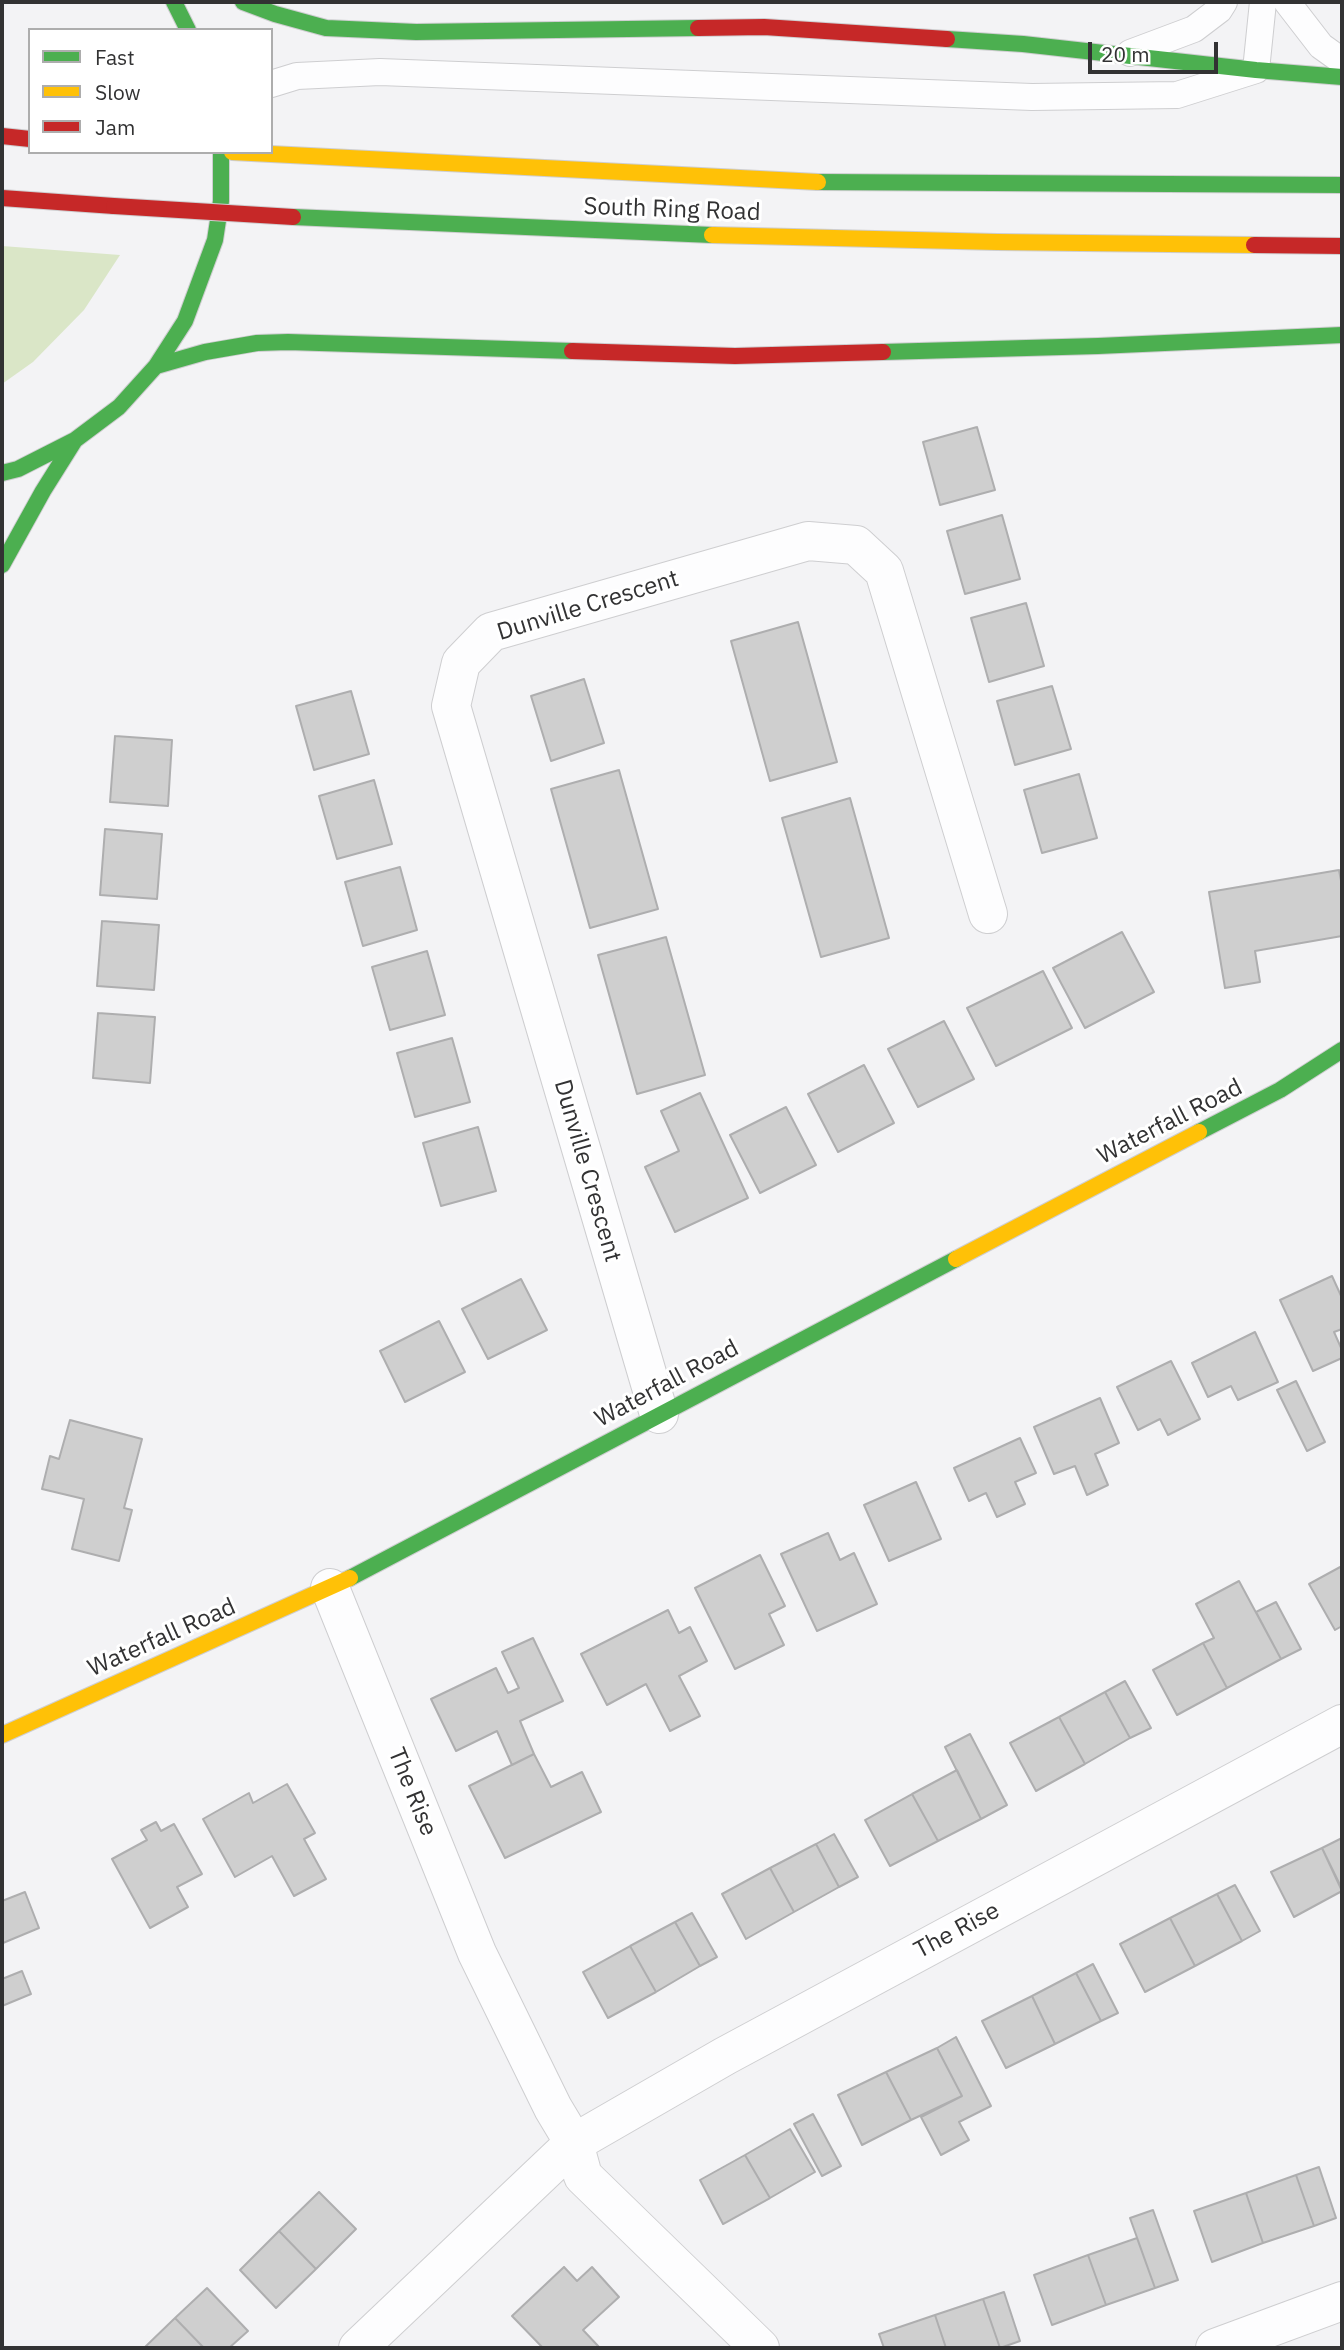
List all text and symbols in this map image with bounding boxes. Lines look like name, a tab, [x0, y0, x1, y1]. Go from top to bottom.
legend	[28, 28, 273, 154]
scale bar	[1092, 28, 1222, 72]
text: 20 m	[1101, 40, 1150, 68]
text: Fast	[95, 43, 135, 71]
text: Slow	[95, 78, 141, 106]
text: Jam	[95, 113, 135, 141]
street label: South Ring Road	[583, 193, 761, 227]
street label: Dunville Crescent	[494, 565, 682, 647]
street label: Waterfall Road	[1093, 1073, 1247, 1171]
street label: Dunville Crescent	[547, 1076, 627, 1266]
street label: Waterfall Road	[590, 1334, 744, 1434]
street label: Waterfall Road	[84, 1593, 240, 1683]
street label: The Rise	[381, 1744, 443, 1840]
street label: The Rise	[909, 1897, 1005, 1965]

